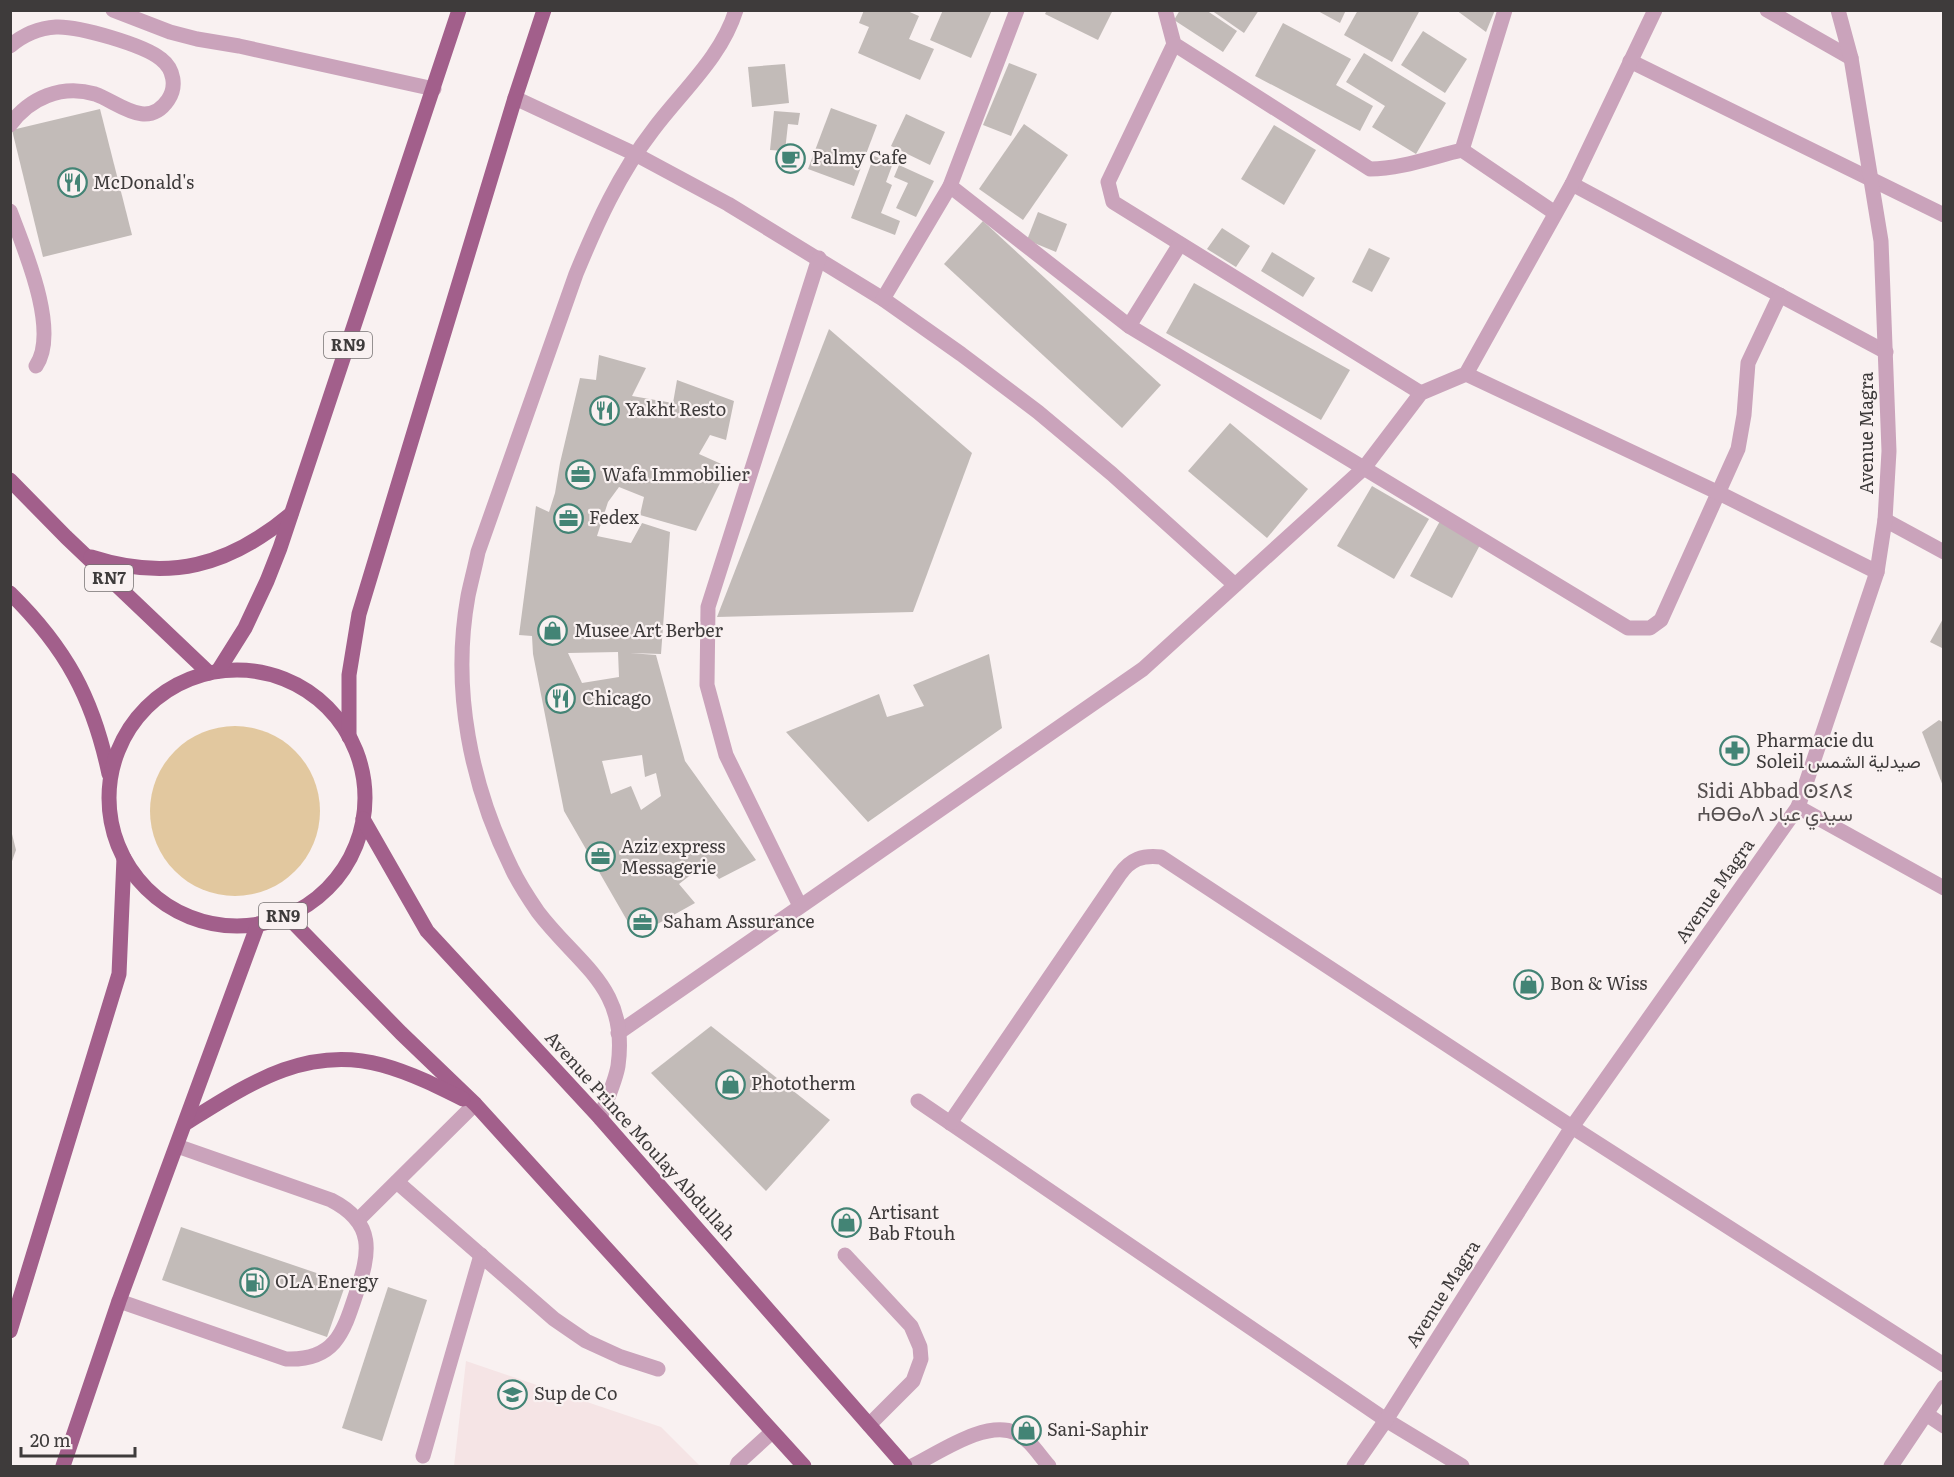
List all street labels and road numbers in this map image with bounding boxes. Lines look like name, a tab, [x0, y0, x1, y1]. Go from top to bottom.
road number: RN9	[324, 332, 372, 358]
street label: Avenue Magra	[1852, 371, 1879, 494]
road number: RN7	[85, 565, 133, 591]
street label: Avenue Magra	[1668, 832, 1760, 948]
road number: RN9	[259, 903, 307, 929]
street label: Avenue Prince Moulay Abdullah	[540, 1024, 743, 1246]
street label: Avenue Magra	[1398, 1234, 1486, 1352]

